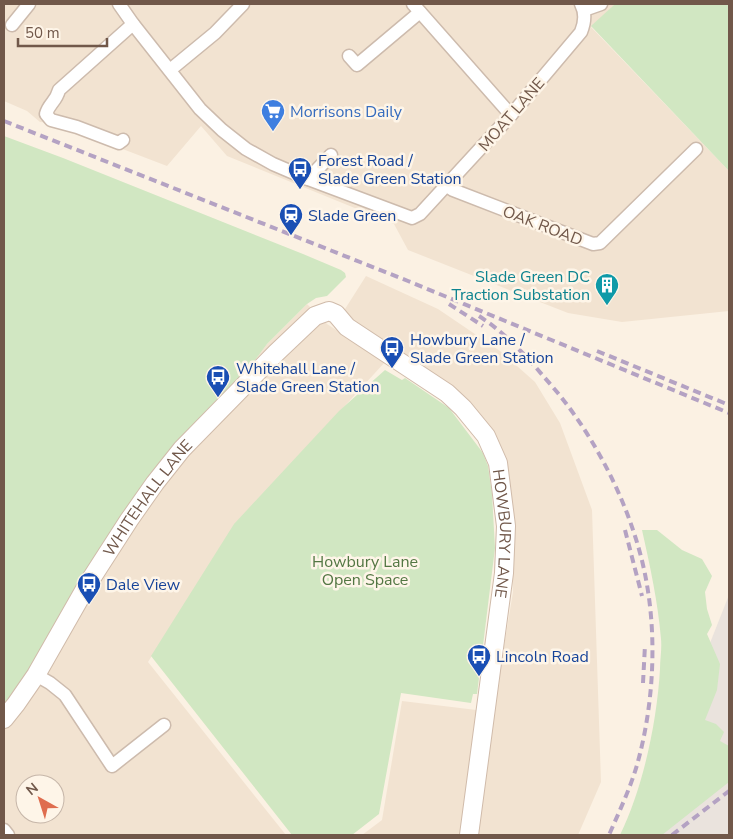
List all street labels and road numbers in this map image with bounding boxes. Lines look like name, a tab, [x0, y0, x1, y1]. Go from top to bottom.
street label: MOAT LANE	[474, 73, 550, 156]
street label: OAK ROAD	[499, 201, 586, 251]
street label: WHITEHALL LANE	[98, 435, 197, 561]
street label: HOWBURY LANE	[487, 468, 516, 599]

